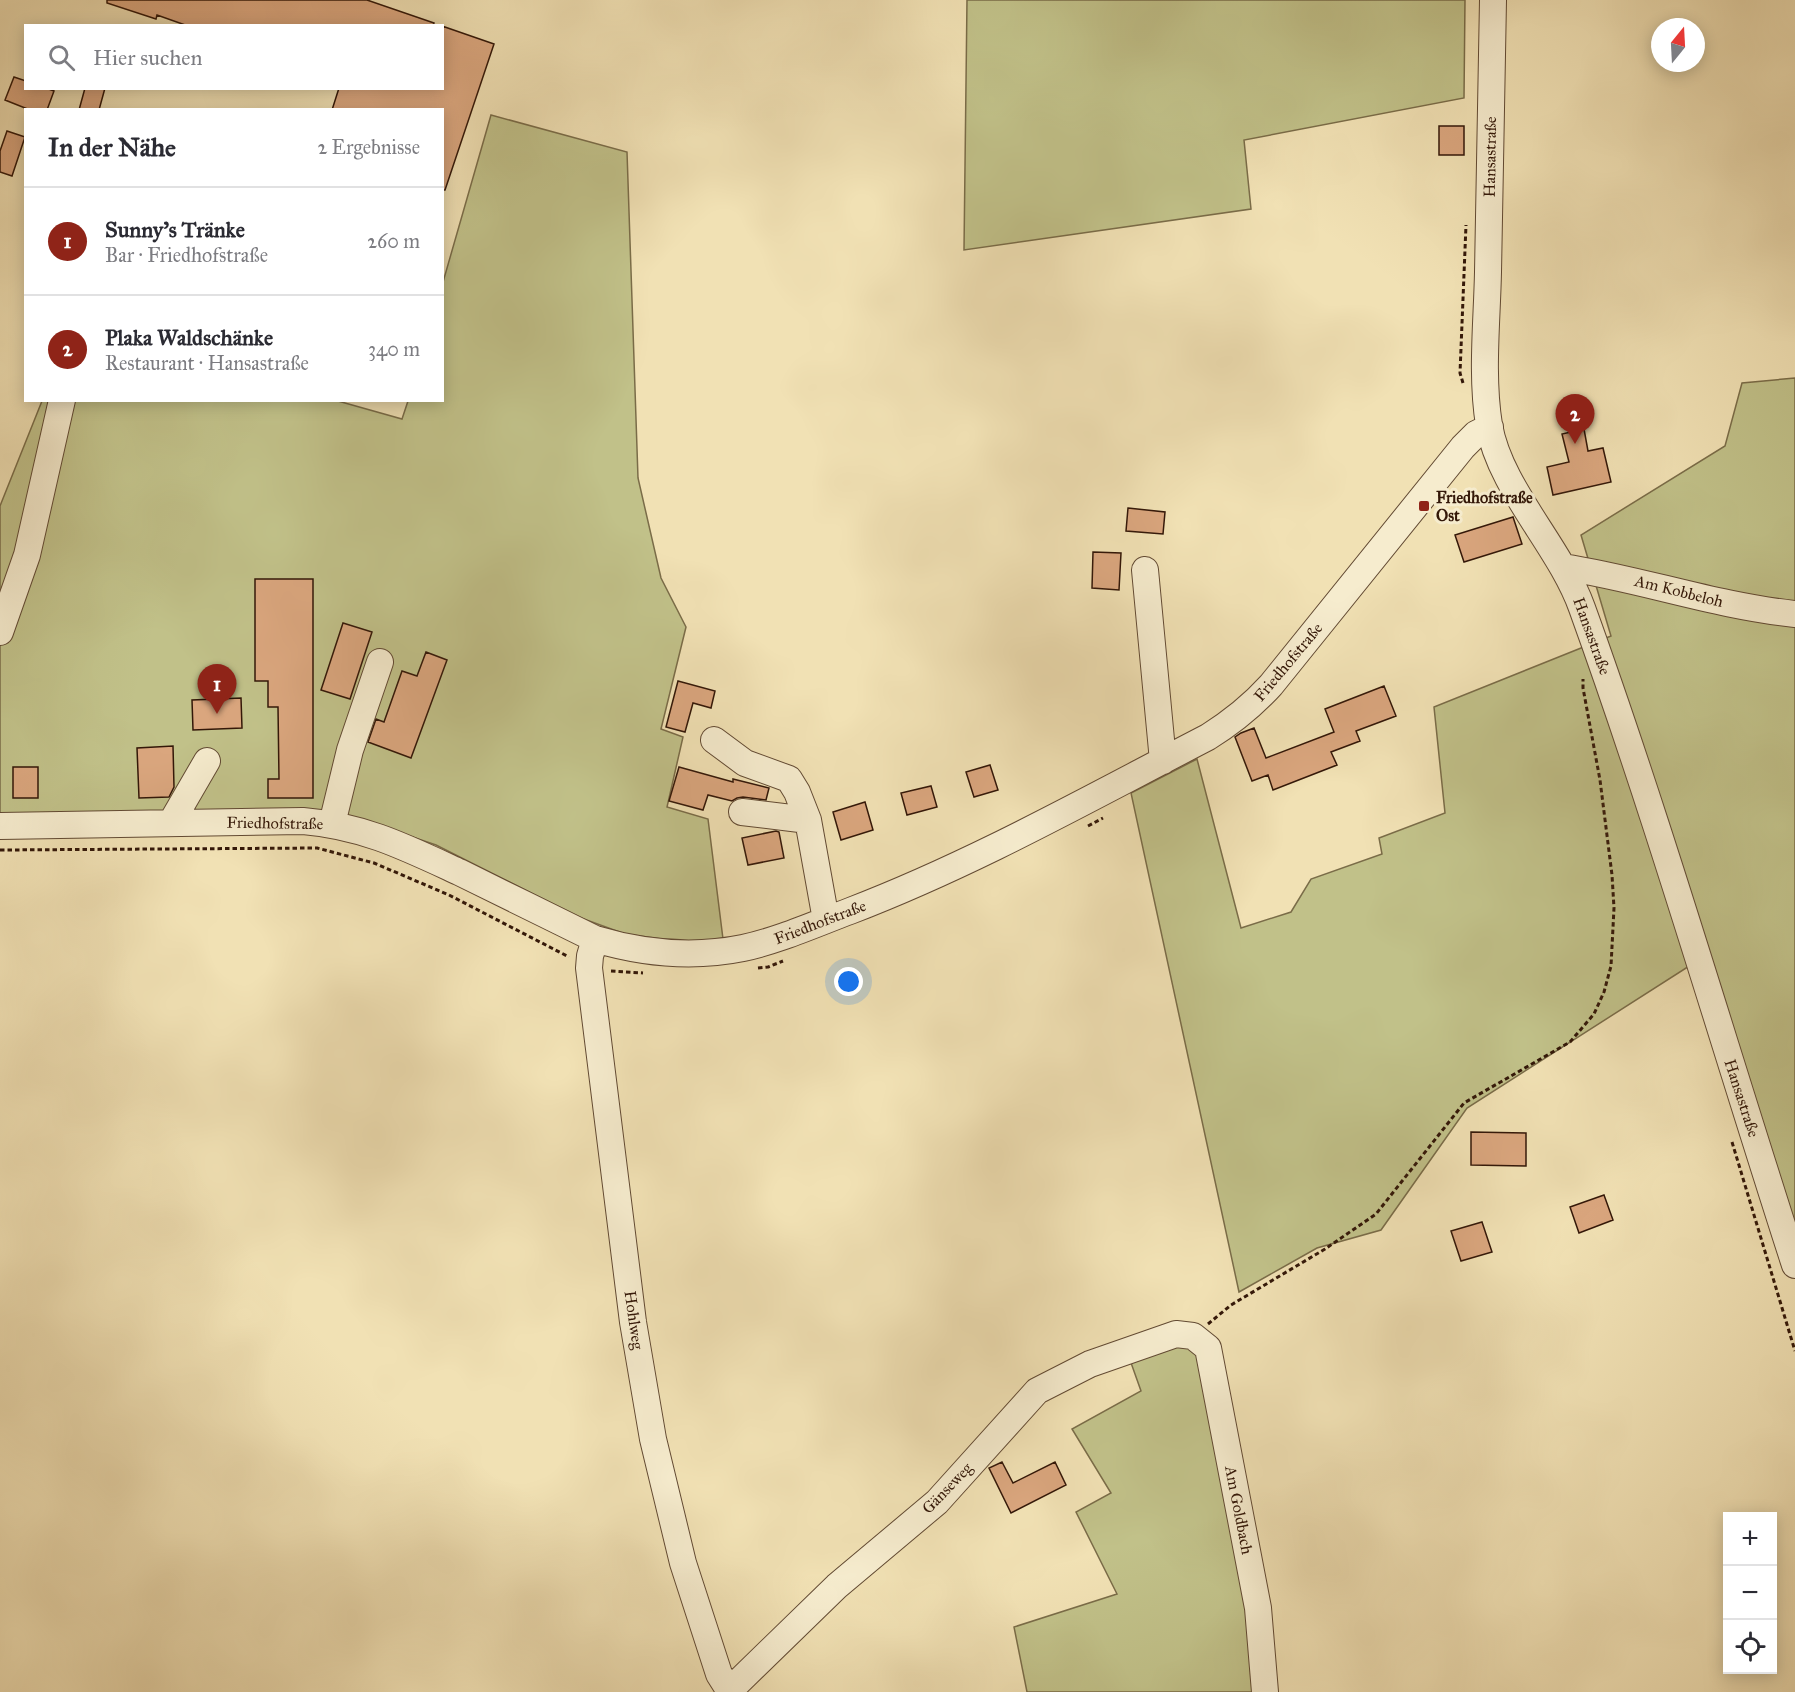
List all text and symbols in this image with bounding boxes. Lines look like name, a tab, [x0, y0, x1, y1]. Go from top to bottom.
north arrow	[1651, 18, 1705, 72]
search box	[24, 24, 444, 90]
icon: search	[45, 41, 78, 74]
text: Hier suchen	[93, 44, 202, 71]
street label: Hansastraße	[1480, 116, 1500, 198]
text: In der Nähe	[48, 131, 176, 163]
text: 2 Ergebnisse	[317, 135, 420, 159]
text: Sunny's Tränke	[105, 216, 245, 243]
text: 1	[64, 229, 71, 253]
text: 260 m	[367, 229, 420, 253]
text: Bar · Friedhofstraße	[105, 243, 268, 267]
text: Plaka Waldschänke	[105, 324, 273, 351]
text: 2	[63, 337, 72, 361]
text: 340 m	[368, 337, 420, 361]
text: Restaurant · Hansastraße	[105, 351, 309, 375]
pin: 2	[1556, 394, 1594, 444]
place label: Friedhofstraße Ost	[1436, 488, 1533, 525]
marker: Friedhofstraße Ost	[1417, 499, 1431, 513]
street label: Am Kobbeloh	[1632, 571, 1725, 611]
street label: Hansastraße	[1569, 595, 1615, 678]
street label: Friedhofstraße	[1250, 619, 1327, 705]
pin: 1	[198, 664, 236, 714]
street label: Friedhofstraße	[227, 813, 324, 833]
street label: Friedhofstraße	[771, 896, 869, 948]
your location	[834, 967, 863, 996]
street label: Hansastraße	[1720, 1057, 1764, 1140]
street label: Hohlweg	[619, 1289, 648, 1351]
street label: Gänseweg	[918, 1458, 977, 1518]
street label: Am Goldbach	[1221, 1463, 1257, 1556]
map controls	[1723, 1512, 1777, 1674]
button: +	[1723, 1512, 1777, 1566]
button: −	[1723, 1566, 1777, 1620]
button: locate	[1723, 1620, 1777, 1674]

